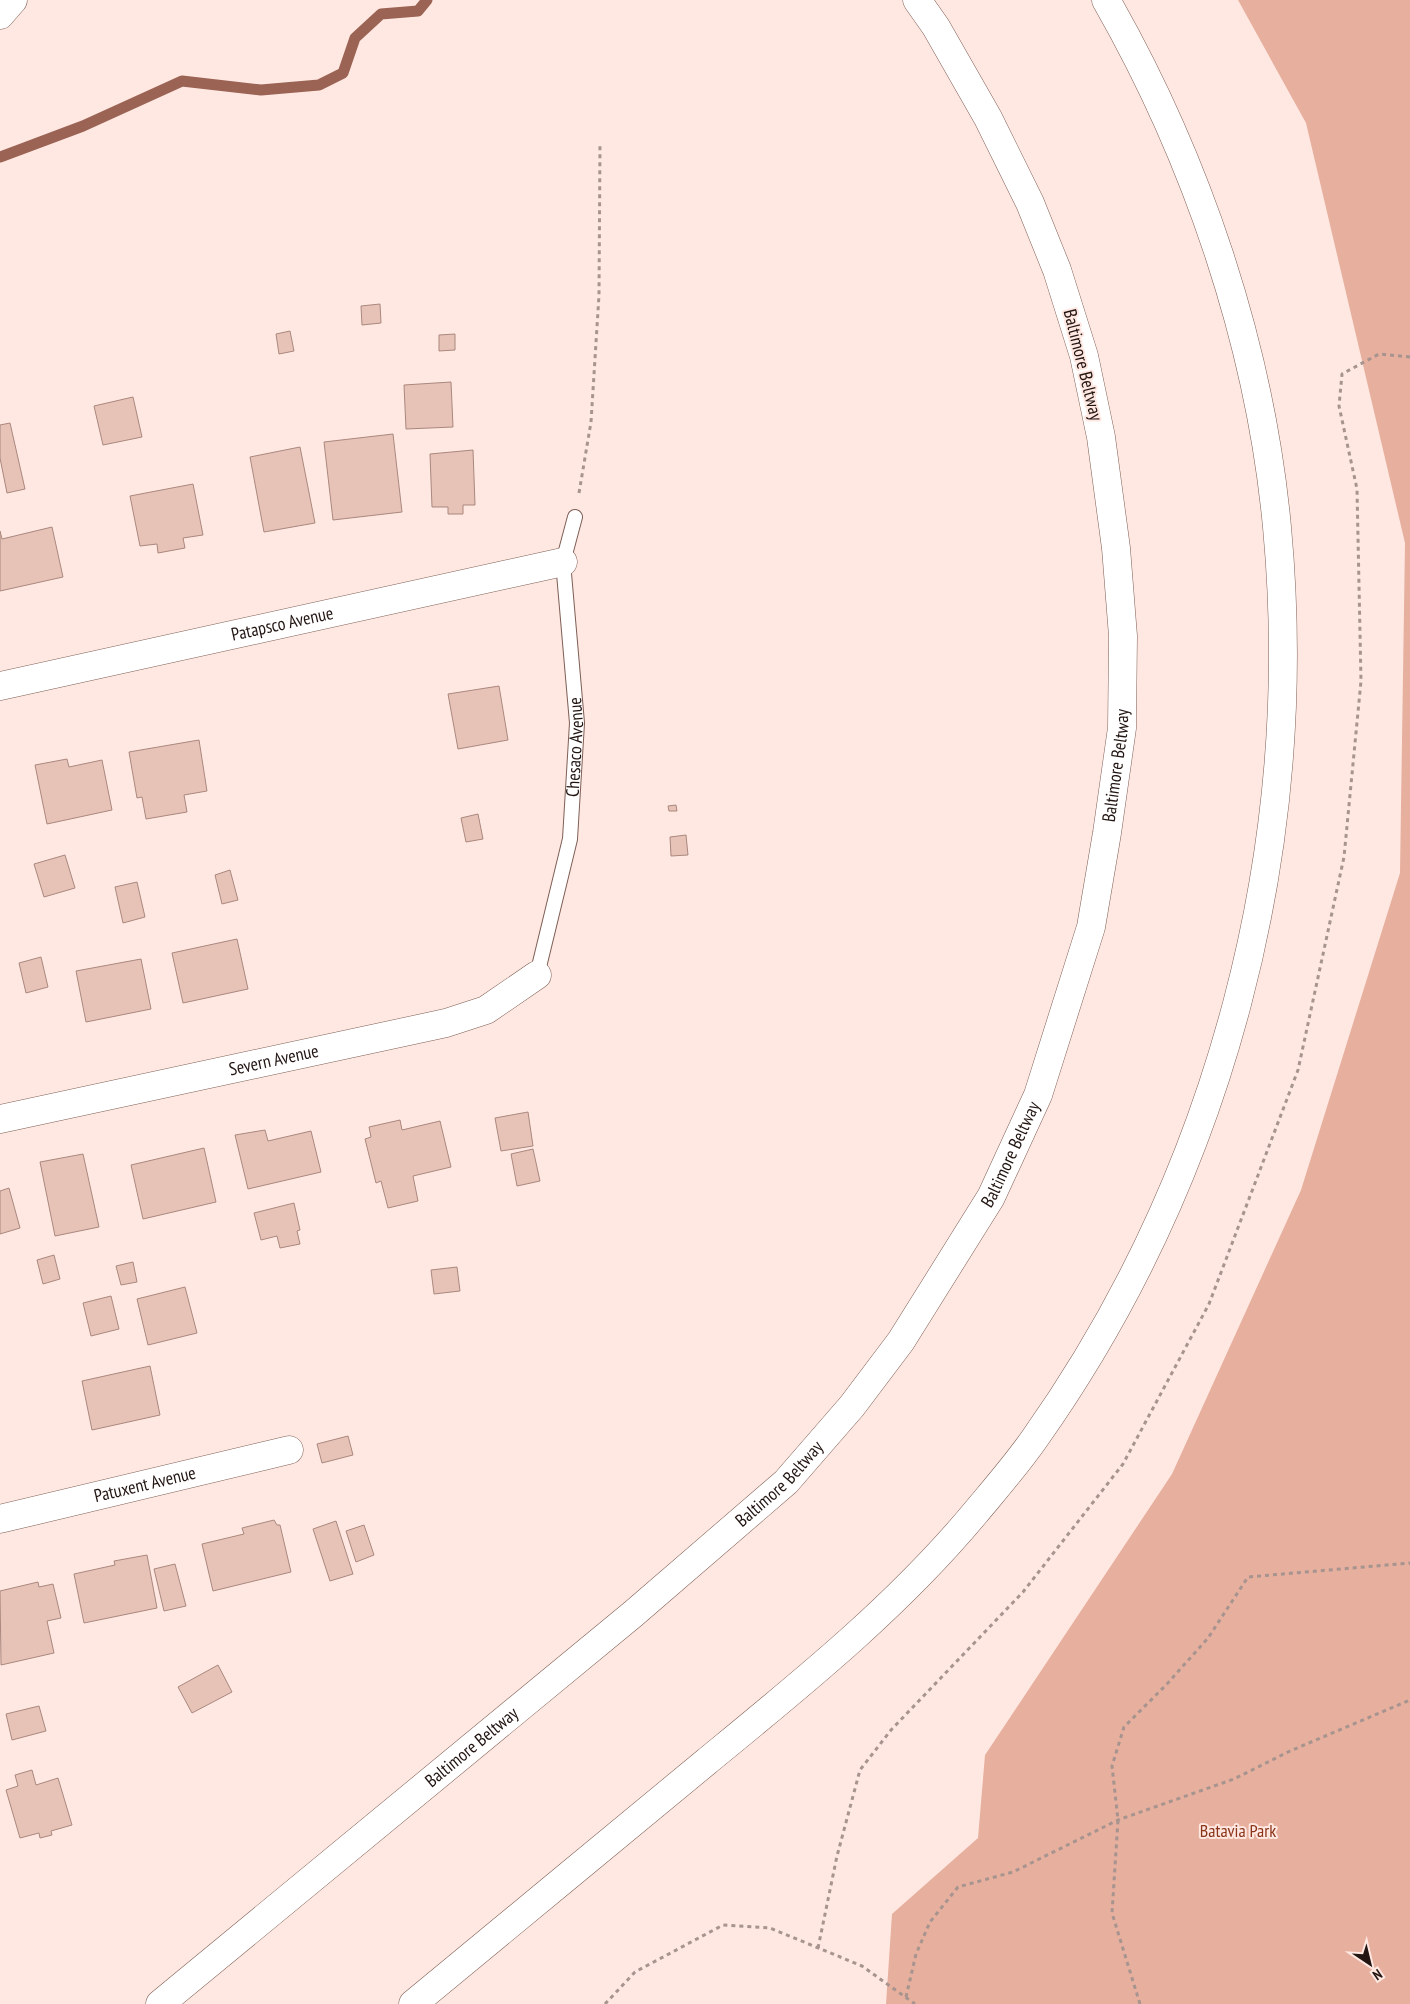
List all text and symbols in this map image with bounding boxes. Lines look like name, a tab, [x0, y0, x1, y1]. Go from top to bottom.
street label: Baltimore Beltway	[1059, 307, 1108, 423]
street label: Patapsco Avenue	[229, 601, 335, 646]
street label: Chesaco Avenue	[561, 696, 588, 798]
street label: Baltimore Beltway	[1097, 708, 1134, 824]
street label: Severn Avenue	[227, 1039, 321, 1080]
street label: Baltimore Beltway	[975, 1097, 1045, 1211]
street label: Baltimore Beltway	[730, 1435, 828, 1532]
street label: Patuxent Avenue	[92, 1461, 198, 1507]
street label: Baltimore Beltway	[420, 1701, 523, 1792]
park label: Batavia Park	[1200, 1819, 1276, 1842]
north arrow	[1345, 1939, 1395, 1989]
text: N	[1369, 1965, 1386, 1984]

